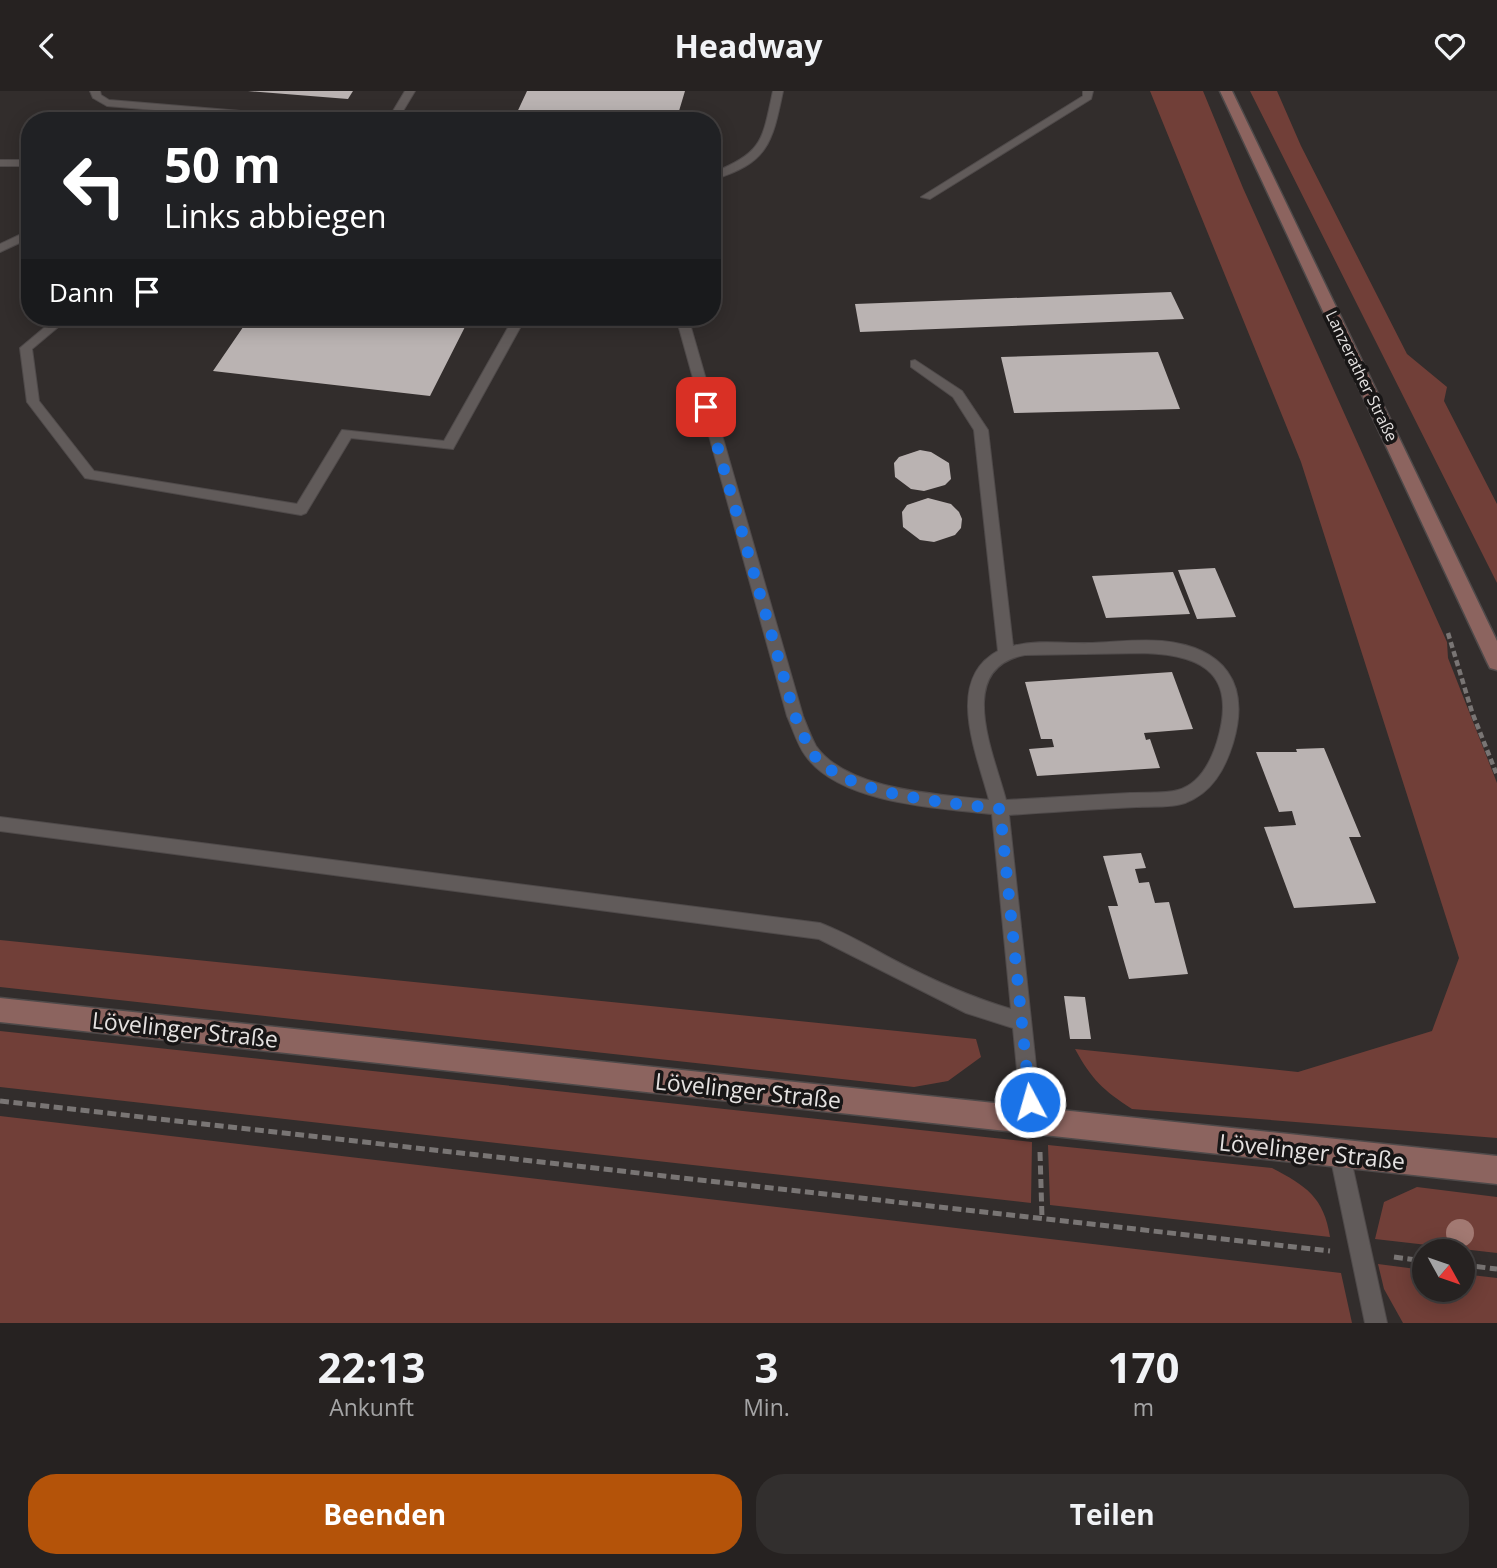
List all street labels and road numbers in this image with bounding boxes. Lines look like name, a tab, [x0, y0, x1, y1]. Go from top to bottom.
street label: Lanzerather Straße	[1321, 307, 1403, 445]
street label: Lövelinger Straße	[90, 1003, 280, 1055]
street label: Lövelinger Straße	[653, 1064, 843, 1116]
street label: Lövelinger Straße	[1217, 1125, 1407, 1177]

